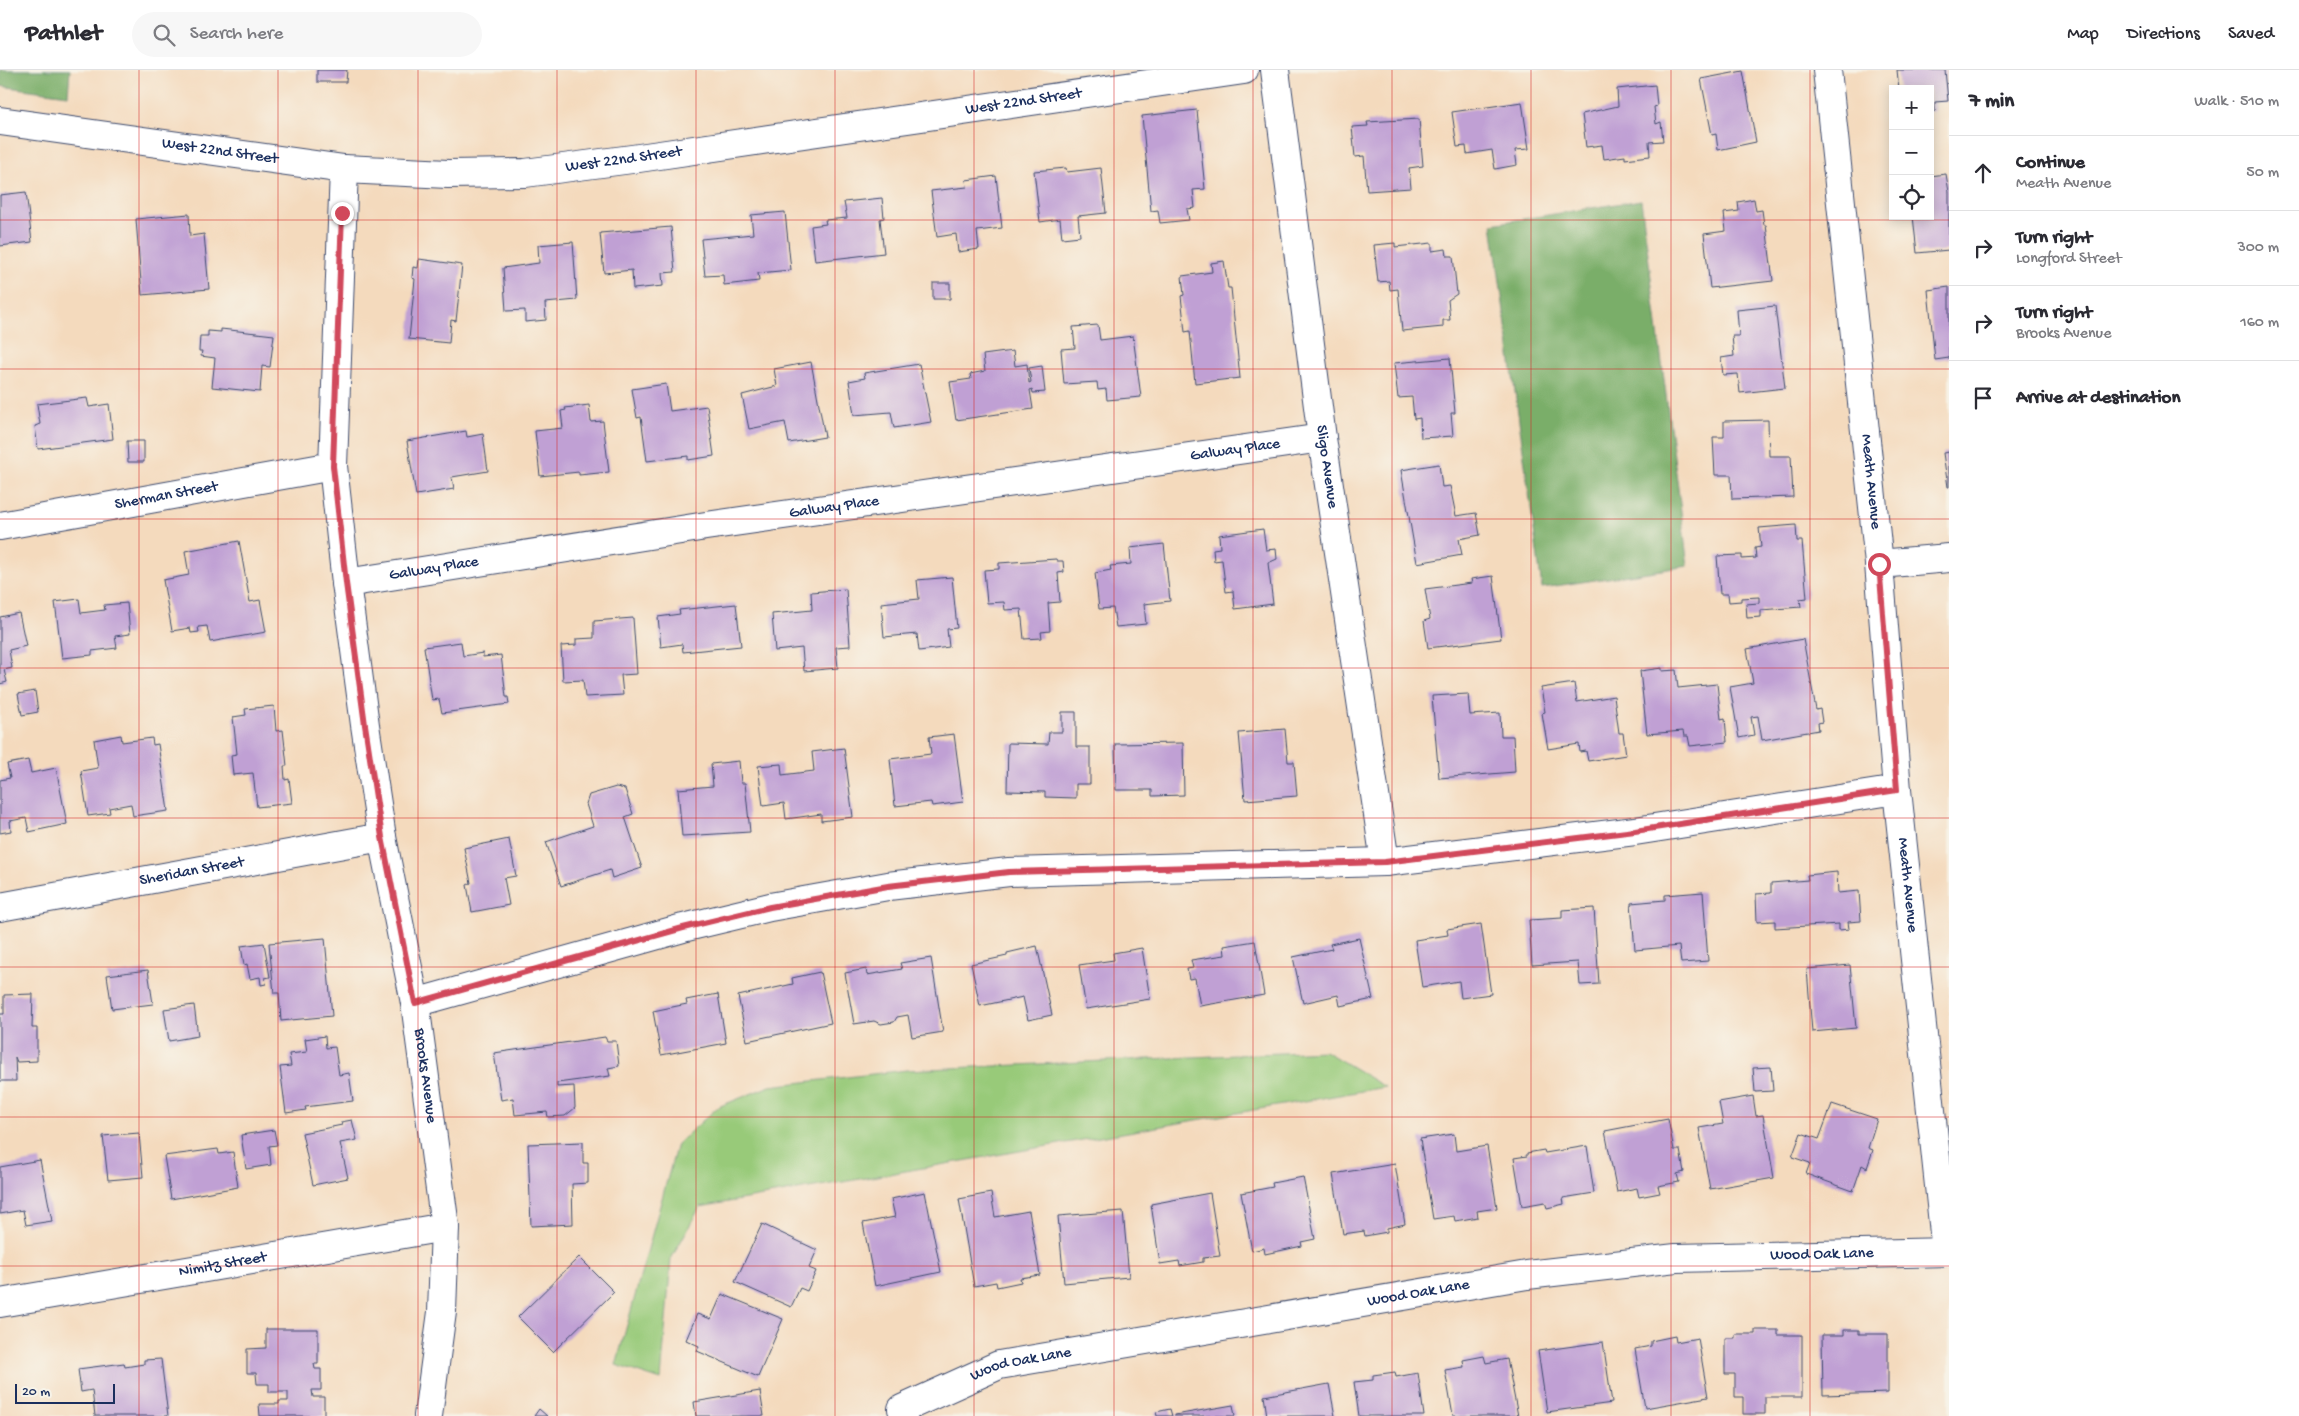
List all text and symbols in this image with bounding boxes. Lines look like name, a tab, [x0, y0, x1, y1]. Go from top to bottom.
search box	[132, 12, 482, 57]
text: Pathlet	[25, 20, 102, 49]
icon: search	[150, 21, 178, 49]
text: Search here	[190, 23, 283, 46]
text: Map	[2067, 24, 2099, 45]
text: Directions	[2127, 24, 2200, 45]
text: Saved	[2228, 24, 2274, 45]
street label: West 22nd Street	[964, 84, 1084, 120]
map controls	[1889, 85, 1934, 220]
button: +	[1889, 85, 1934, 130]
text: 7 min	[1969, 90, 2014, 115]
text: Walk · 510 m	[2194, 93, 2279, 112]
button: −	[1889, 130, 1934, 175]
street label: West 22nd Street	[160, 134, 281, 169]
street label: West 22nd Street	[564, 142, 685, 177]
text: Continue	[2016, 152, 2085, 175]
icon: ahead	[1969, 159, 1997, 187]
text: 50 m	[2246, 164, 2279, 183]
button: locate	[1889, 175, 1934, 220]
text: Meath Avenue	[2016, 175, 2111, 194]
route end	[331, 202, 354, 225]
text: Turn right	[2016, 227, 2092, 250]
icon: right	[1969, 234, 1997, 262]
text: 300 m	[2237, 239, 2279, 258]
text: Longford Street	[2016, 250, 2122, 269]
text: Turn right	[2016, 302, 2092, 325]
icon: right	[1969, 309, 1997, 337]
text: 160 m	[2240, 314, 2279, 333]
text: Brooks Avenue	[2016, 325, 2111, 344]
icon: arrive	[1969, 384, 1997, 412]
text: Arrive at destination	[2016, 387, 2180, 410]
street label: Sligo Avenue	[1311, 424, 1342, 510]
street label: Meath Avenue	[1856, 433, 1885, 531]
street label: Galway Place	[1189, 435, 1282, 466]
street label: Sherman Street	[113, 477, 221, 515]
street label: Galway Place	[788, 492, 881, 523]
street label: Galway Place	[388, 553, 481, 586]
route start	[1868, 553, 1891, 576]
street label: Meath Avenue	[1893, 837, 1922, 934]
street label: Sheridan Street	[138, 853, 247, 891]
street label: Brooks Avenue	[409, 1026, 441, 1125]
street label: Wood Oak Lane	[1770, 1244, 1875, 1265]
street label: Nimitz Street	[177, 1248, 270, 1282]
street label: Wood Oak Lane	[1366, 1275, 1472, 1312]
street label: Wood Oak Lane	[968, 1343, 1074, 1386]
scale bar	[15, 1381, 115, 1404]
text: 20 m	[22, 1384, 50, 1401]

